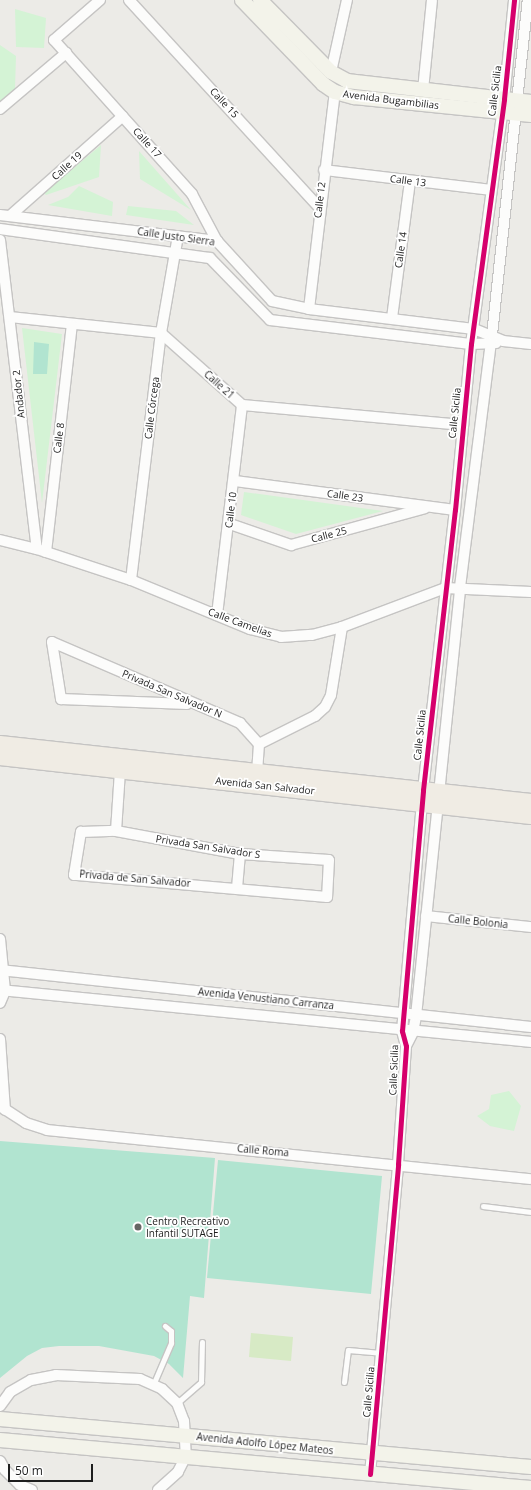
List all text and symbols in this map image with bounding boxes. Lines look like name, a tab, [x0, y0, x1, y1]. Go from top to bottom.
street label: Calle Sicilia	[486, 65, 504, 117]
street label: Calle 15	[207, 86, 241, 120]
street label: Avenida Bugambilias	[342, 88, 440, 112]
street label: Calle 17	[130, 125, 164, 161]
street label: Calle 19	[49, 149, 85, 183]
street label: Calle 13	[389, 173, 427, 189]
street label: Calle 12	[312, 181, 328, 219]
street label: Calle Justo Sierra	[136, 226, 216, 248]
street label: Calle 14	[393, 231, 409, 269]
street label: Calle 21	[201, 368, 237, 402]
street label: Andador 2	[10, 369, 28, 419]
street label: Calle Córcega	[142, 376, 162, 440]
street label: Calle Sicilia	[446, 387, 464, 439]
street label: Calle 8	[51, 422, 67, 454]
street label: Calle 23	[326, 488, 364, 504]
street label: Calle 10	[223, 491, 239, 529]
street label: Calle 25	[310, 524, 348, 546]
street label: Calle Camelias	[206, 606, 274, 640]
street label: Privada San Salvador N	[120, 667, 224, 721]
street label: Calle Sicilia	[411, 709, 429, 761]
street label: Avenida San Salvador	[215, 775, 315, 797]
street label: Privada San Salvador S	[155, 833, 261, 861]
street label: Privada de San Salvador	[79, 868, 191, 890]
street label: Calle Bolonia	[447, 913, 509, 931]
street label: Avenida Venustiano Carranza	[197, 986, 335, 1012]
street label: Calle Sicilia	[387, 1044, 401, 1096]
street label: Calle Roma	[237, 1143, 289, 1159]
place label: Centro Recreativo Infantil SUTAGE	[146, 1215, 229, 1238]
marker: Centro Recreativo Infantil SUTAGE	[133, 1222, 143, 1232]
street label: Calle Sicilia	[361, 1366, 377, 1418]
street label: Avenida Adolfo López Mateos	[196, 1431, 334, 1457]
scale bar	[10, 1456, 95, 1482]
text: 50 m	[15, 1462, 43, 1479]

